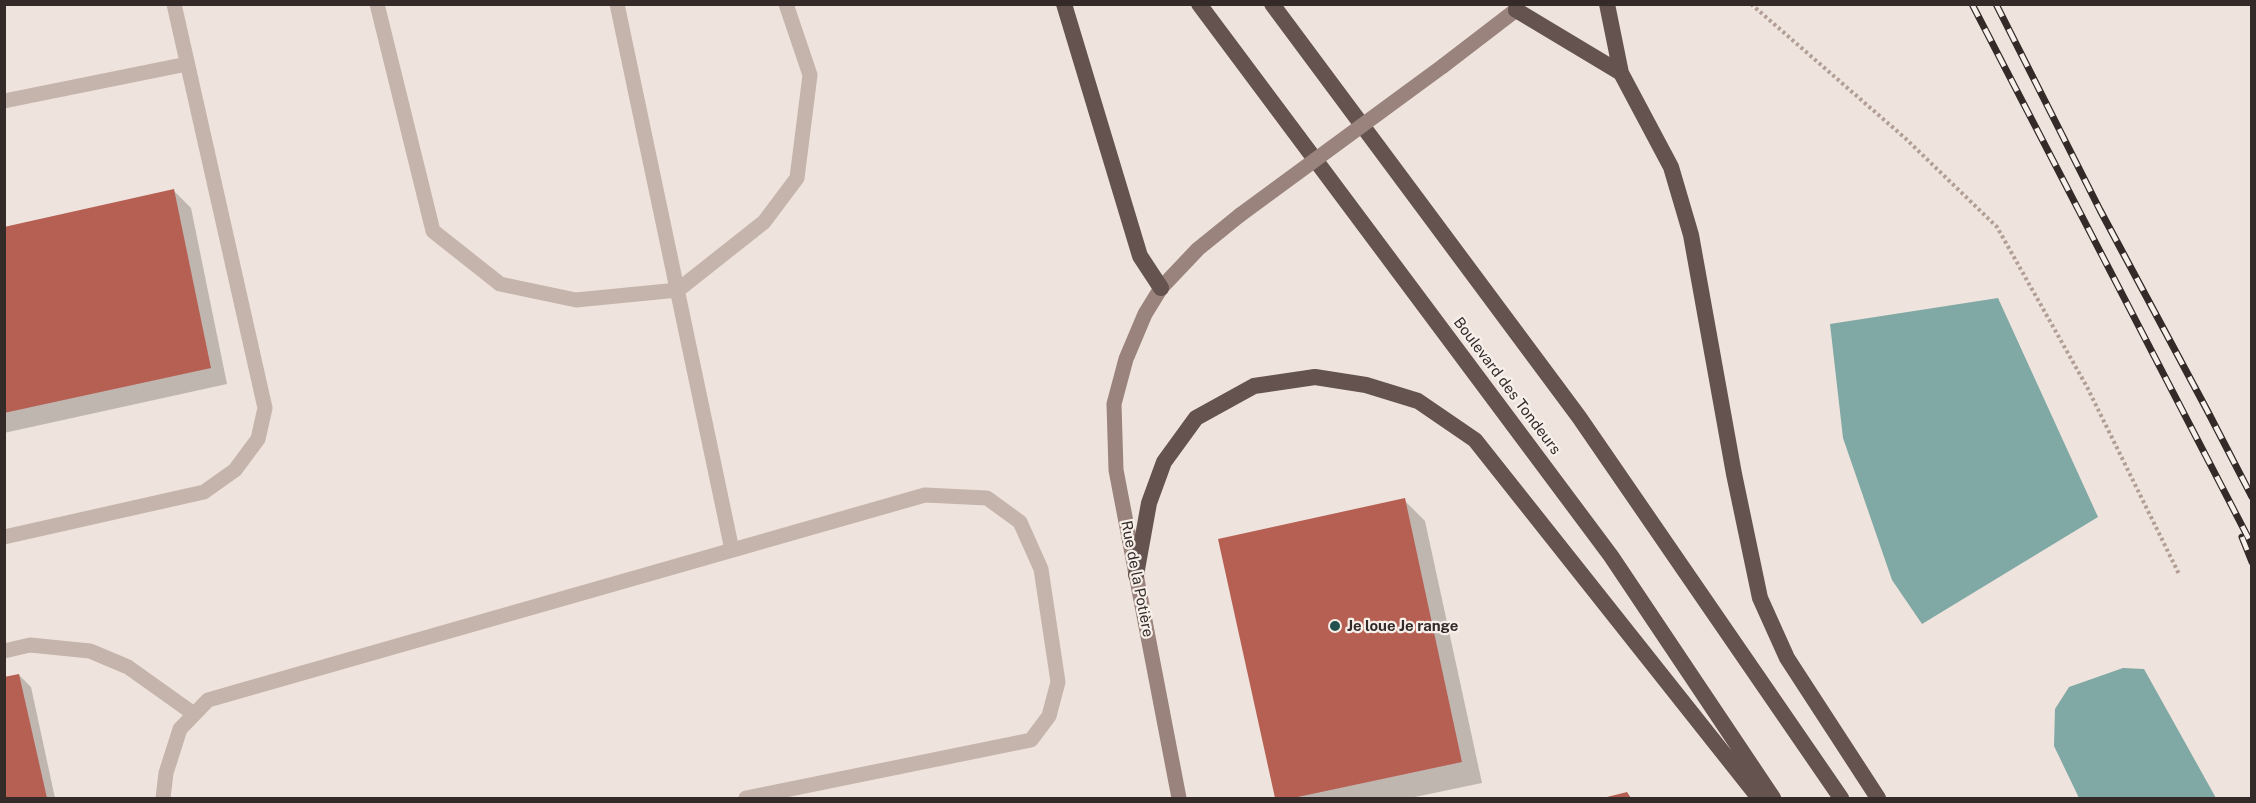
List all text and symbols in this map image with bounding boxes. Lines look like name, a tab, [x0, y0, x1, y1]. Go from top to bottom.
street label: Boulevard des Tondeurs	[1450, 314, 1564, 458]
street label: Rue de la Potière	[1117, 519, 1157, 639]
place label: Je loue Je range	[1347, 617, 1458, 635]
marker: Je loue Je range	[1328, 619, 1342, 633]

